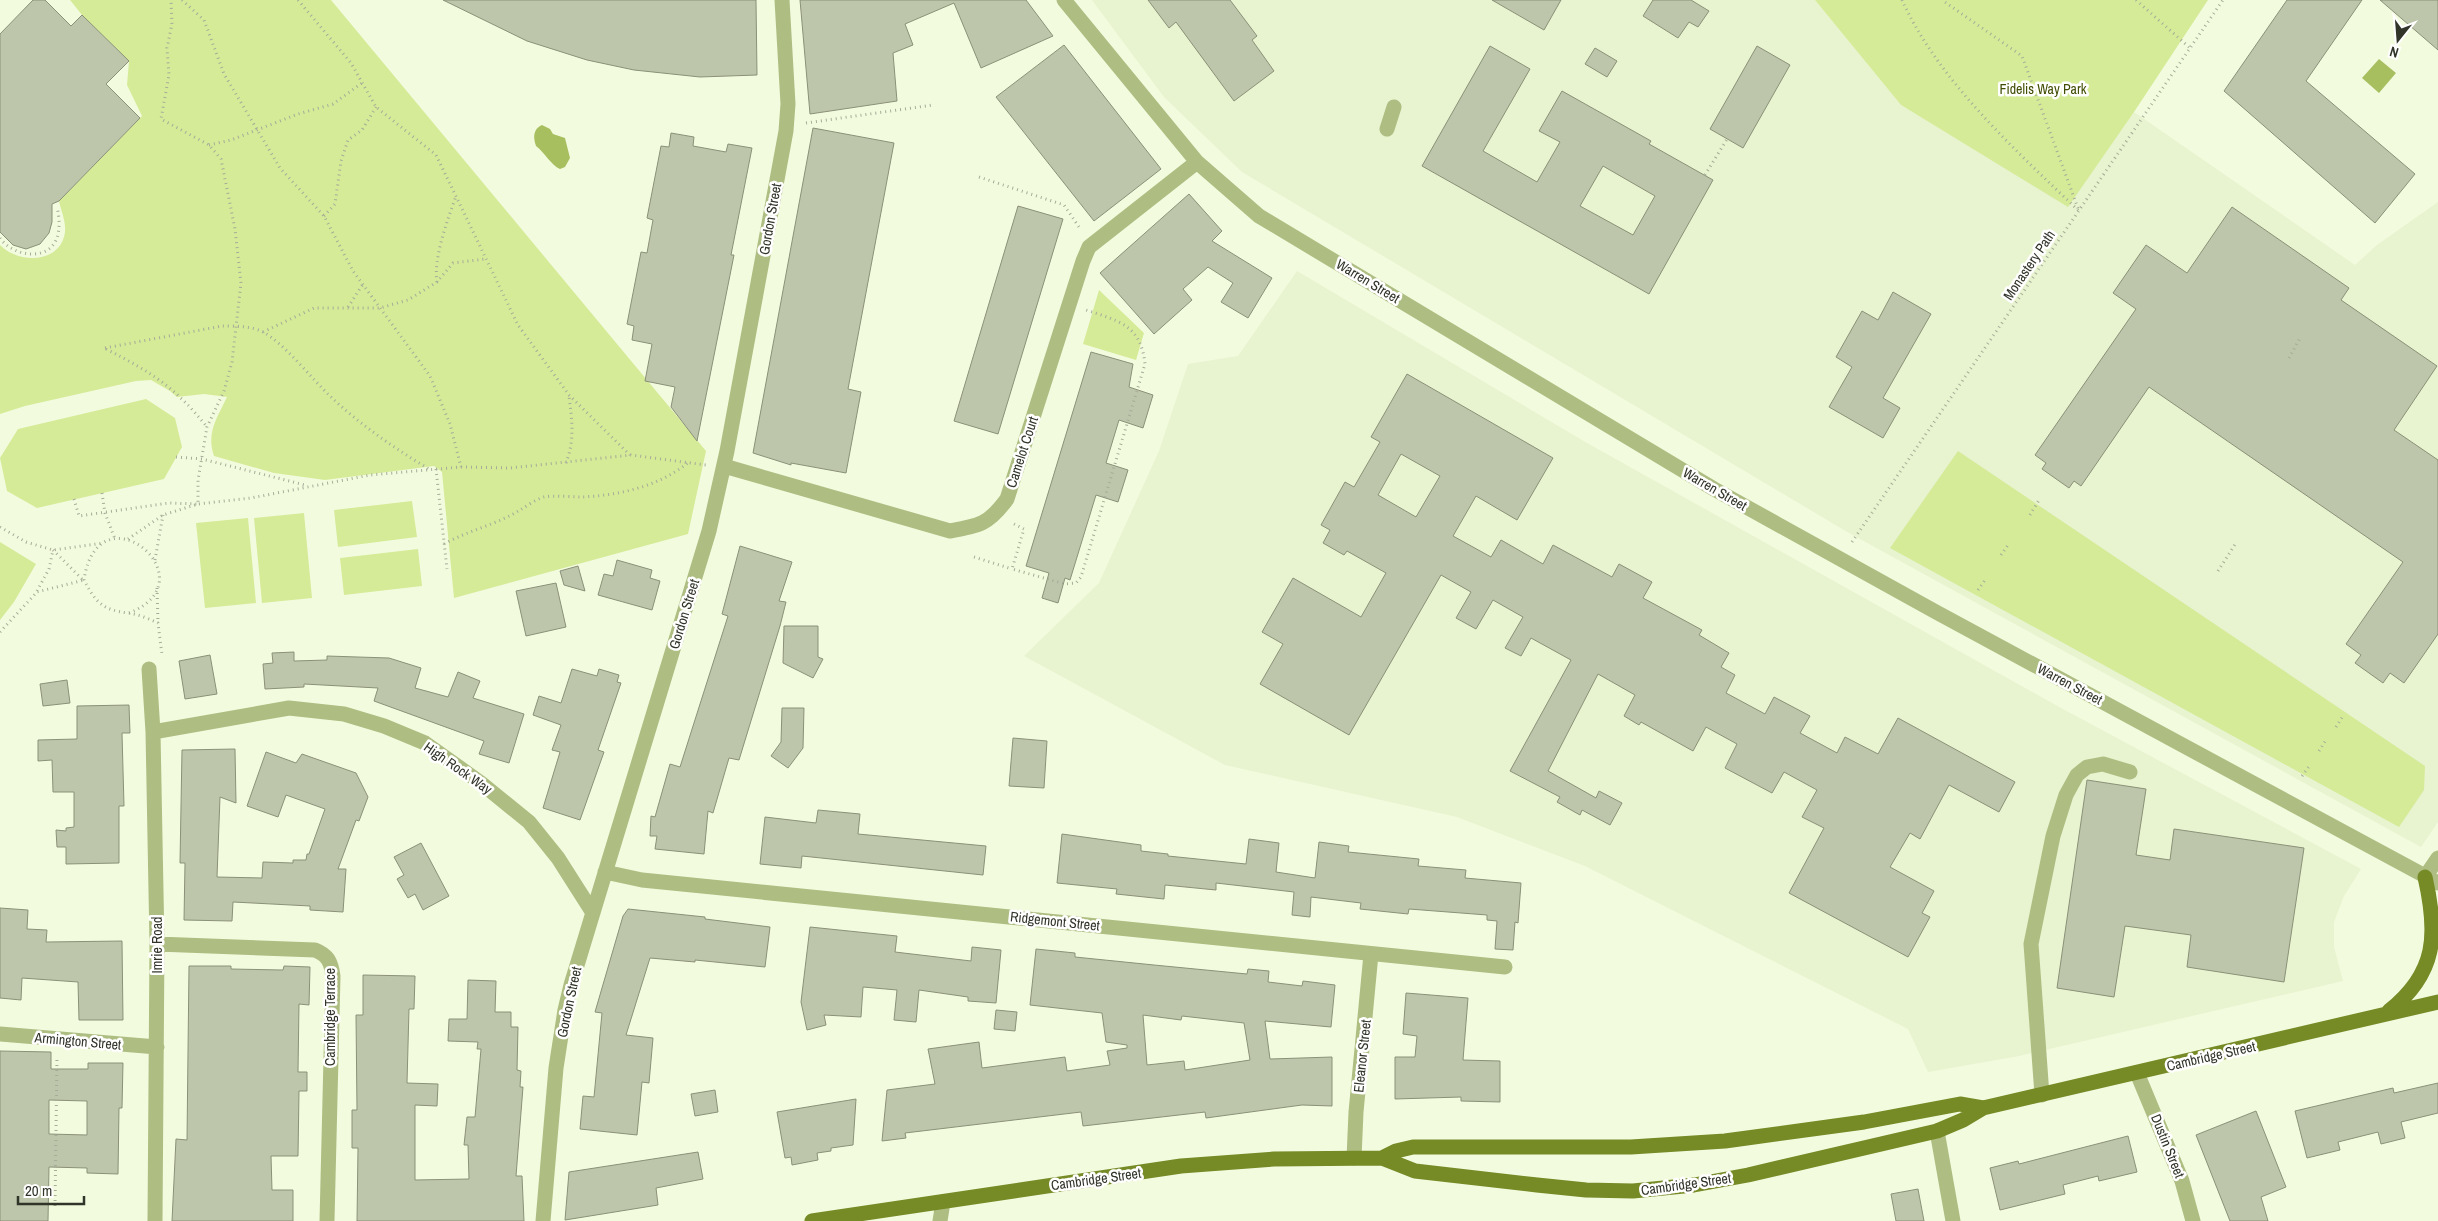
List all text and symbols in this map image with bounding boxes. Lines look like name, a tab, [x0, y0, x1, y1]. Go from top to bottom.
north arrow	[2373, 15, 2423, 65]
text: N	[2388, 43, 2401, 62]
park label: Fidelis Way Park	[2000, 80, 2087, 98]
street label: Gordon Street	[755, 182, 785, 256]
street label: Monastery Path	[1999, 227, 2059, 303]
street label: Warren Street	[1333, 255, 1403, 307]
street label: Camelot Court	[1002, 414, 1042, 490]
street label: Warren Street	[1680, 463, 1750, 515]
street label: Gordon Street	[665, 577, 703, 651]
street label: Warren Street	[2034, 659, 2106, 709]
street label: High Rock Way	[420, 738, 496, 798]
street label: Ridgemont Street	[1009, 907, 1101, 935]
street label: Imrie Road	[148, 917, 166, 973]
street label: Gordon Street	[553, 965, 585, 1039]
street label: Cambridge Terrace	[321, 968, 339, 1066]
street label: Eleanor Street	[1349, 1019, 1375, 1093]
street label: Armington Street	[33, 1028, 122, 1054]
street label: Cambridge Street	[2165, 1037, 2257, 1075]
street label: Dustin Street	[2147, 1112, 2189, 1180]
street label: Cambridge Street	[1050, 1164, 1142, 1194]
street label: Cambridge Street	[1640, 1169, 1732, 1199]
scale bar	[18, 1174, 84, 1206]
text: 20 m	[25, 1180, 52, 1201]

